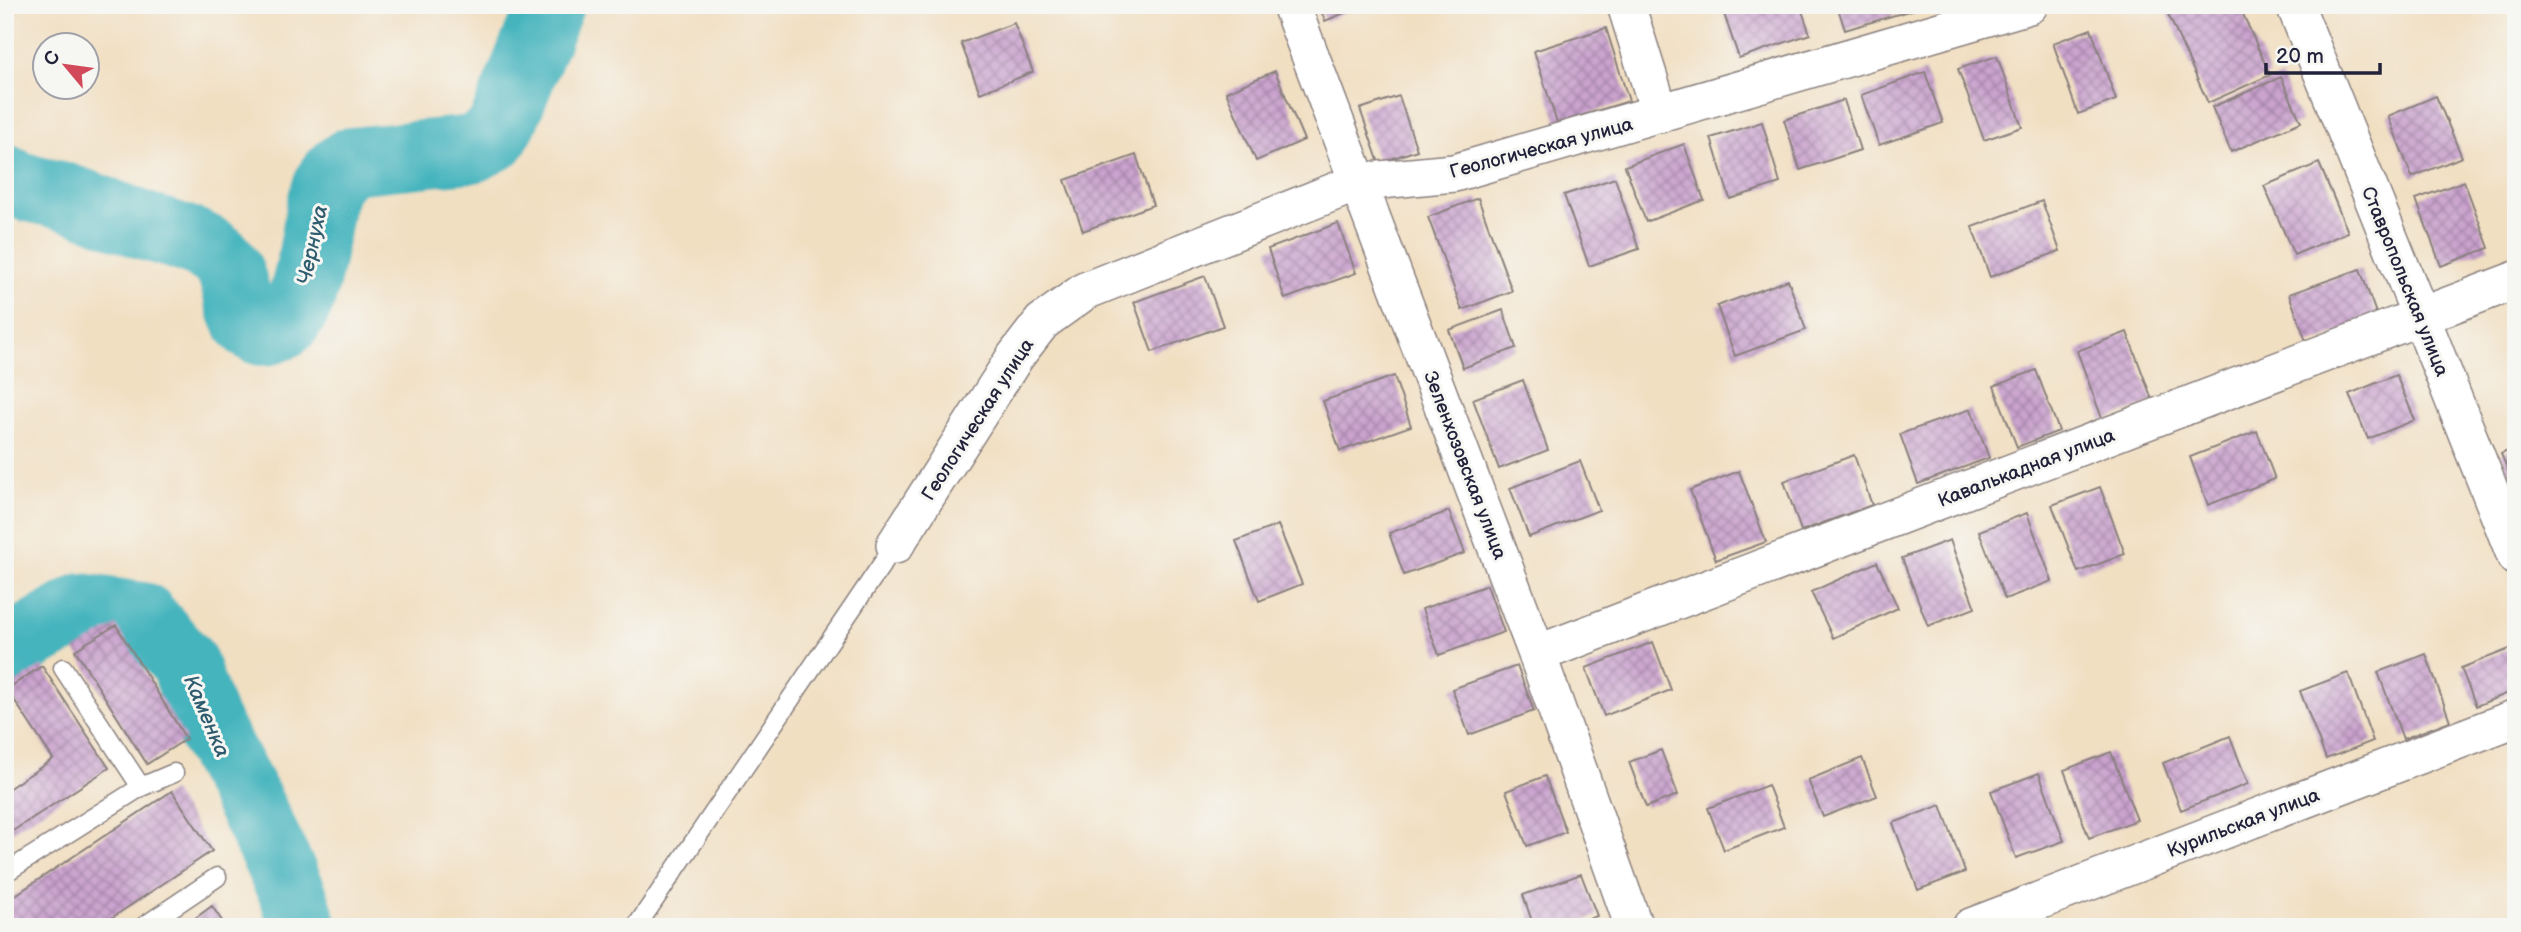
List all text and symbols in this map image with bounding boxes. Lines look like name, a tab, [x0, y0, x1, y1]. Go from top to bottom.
north arrow	[32, 32, 102, 102]
scale bar	[2266, 32, 2379, 76]
text: 20 m	[2276, 44, 2324, 69]
text: С	[39, 47, 66, 70]
street label: Геологическая улица	[1447, 113, 1635, 184]
street label: Ставропольская улица	[2356, 183, 2453, 380]
water label: Чернуха	[292, 203, 333, 287]
street label: Геологическая улица	[917, 334, 1039, 505]
street label: Зеленхозовская улица	[1418, 368, 1511, 563]
street label: Кавалькадная улица	[1935, 424, 2118, 513]
water label: Каменка	[178, 671, 235, 761]
street label: Курильская улица	[2164, 784, 2323, 863]

